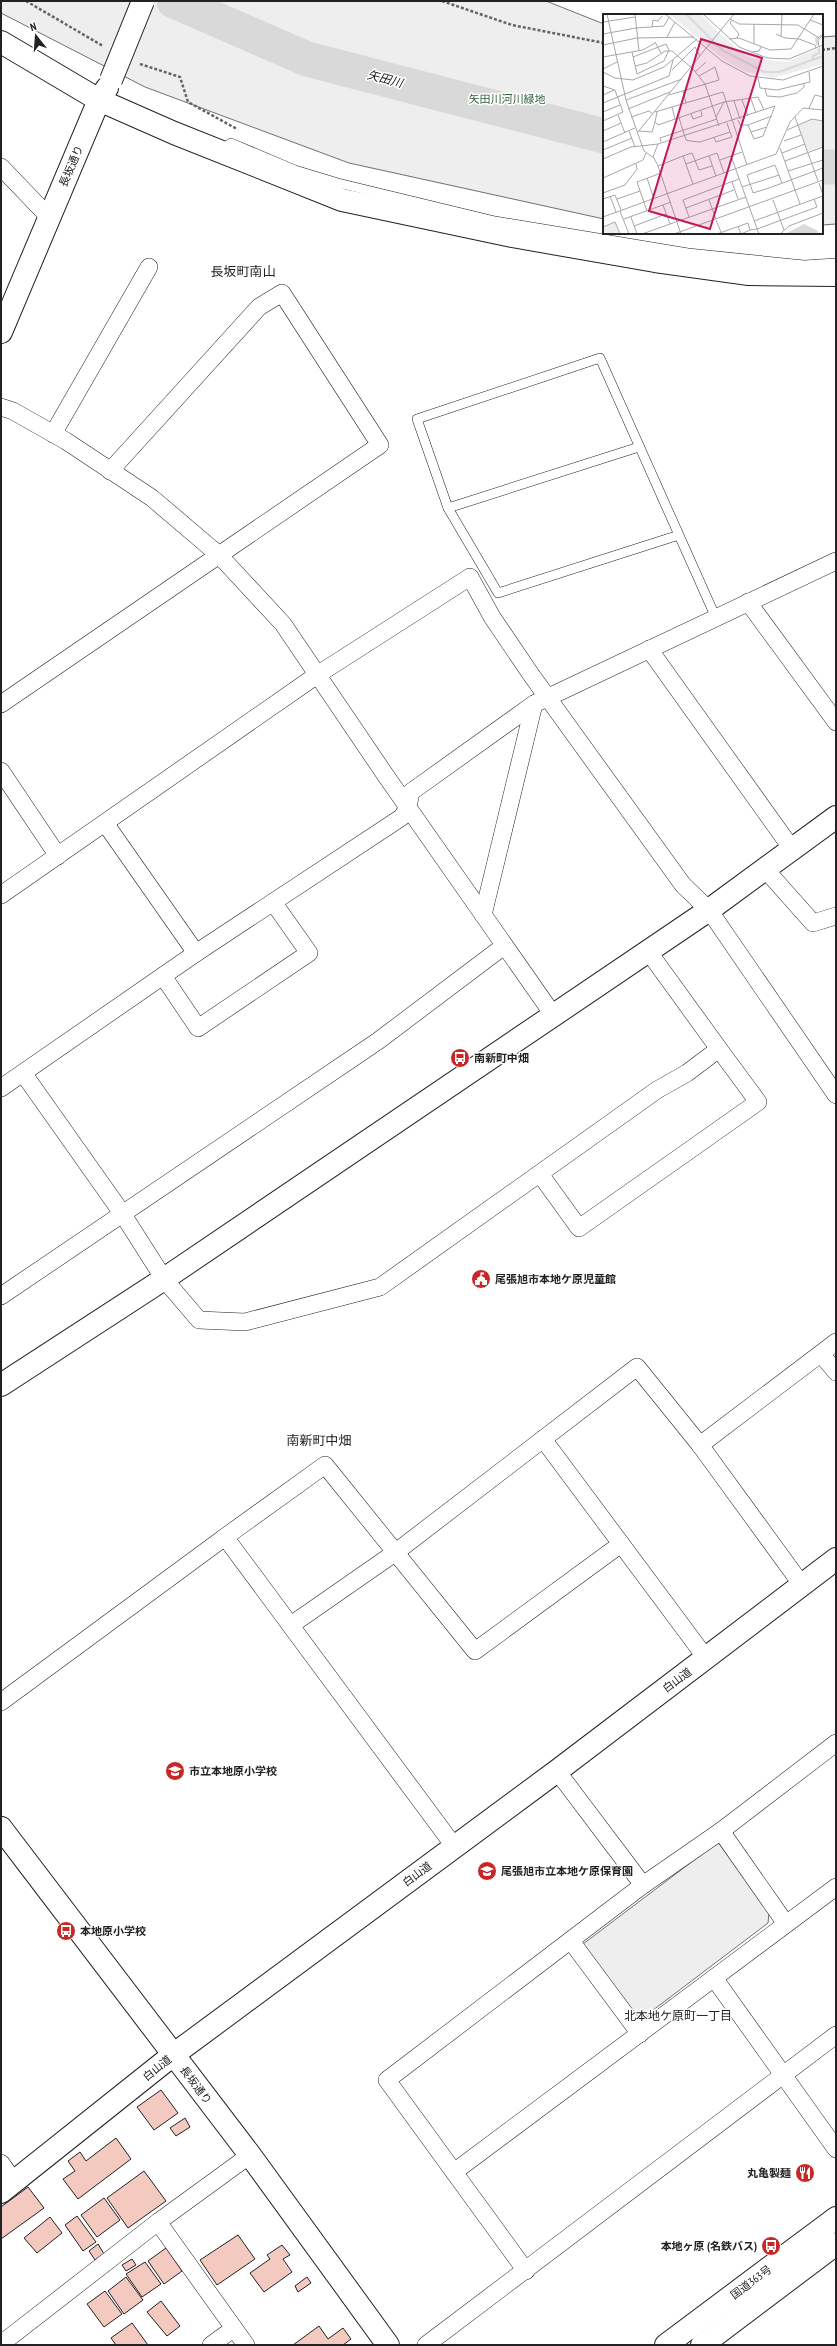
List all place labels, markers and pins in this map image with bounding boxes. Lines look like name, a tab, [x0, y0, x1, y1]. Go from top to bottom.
bus stop icon: 南新町中畑	[449, 1047, 471, 1069]
place label: 南新町中畑	[474, 1051, 529, 1065]
public building icon: 尾張旭市本地ケ原児童館	[470, 1268, 492, 1290]
place label: 尾張旭市本地ケ原児童館	[495, 1272, 616, 1286]
school or university icon: 市立本地原小学校	[164, 1760, 186, 1782]
place label: 市立本地原小学校	[189, 1764, 277, 1778]
school or university icon: 尾張旭市立本地ケ原保育園	[476, 1860, 498, 1882]
place label: 尾張旭市立本地ケ原保育園	[501, 1864, 633, 1878]
bus stop icon: 本地原小学校	[55, 1920, 77, 1942]
place label: 本地原小学校	[80, 1924, 146, 1938]
restaurant icon: 丸亀製麺	[794, 2162, 816, 2184]
place label: 丸亀製麺	[747, 2166, 791, 2180]
bus stop icon: 本地ヶ原 (名鉄バス)	[760, 2235, 782, 2257]
place label: 本地ヶ原 (名鉄バス)	[661, 2239, 757, 2253]

